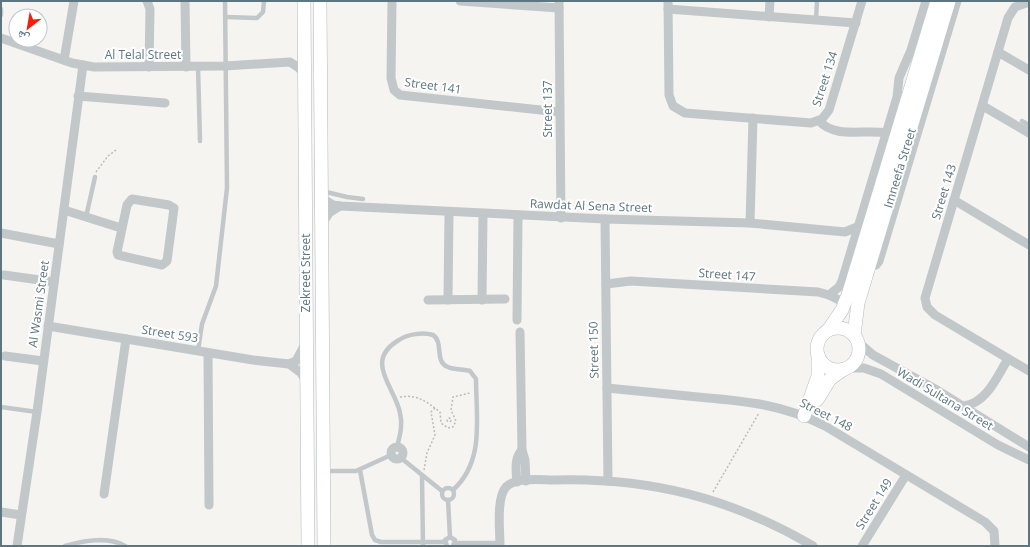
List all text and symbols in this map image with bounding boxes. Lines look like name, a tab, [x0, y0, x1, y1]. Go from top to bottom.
north arrow	[8, 8, 48, 48]
text: ش	[13, 27, 32, 46]
street label: Al Telal Street	[105, 46, 181, 63]
street label: Street 134	[808, 49, 841, 109]
street label: Street 141	[404, 73, 463, 98]
street label: Street 137	[539, 80, 556, 138]
street label: Imneefa Street	[879, 126, 920, 210]
street label: Street 143	[927, 162, 960, 222]
street label: Rawdat Al Sena Street	[530, 195, 653, 216]
street label: Zekreet Street	[297, 233, 314, 313]
street label: Al Wasmi Street	[24, 259, 53, 349]
street label: Street 147	[698, 264, 756, 285]
street label: Street 593	[140, 321, 200, 346]
street label: Street 150	[584, 321, 602, 379]
street label: Wadi Sultana Street	[894, 363, 997, 434]
street label: Street 148	[797, 394, 856, 435]
street label: Street 149	[851, 475, 896, 533]

